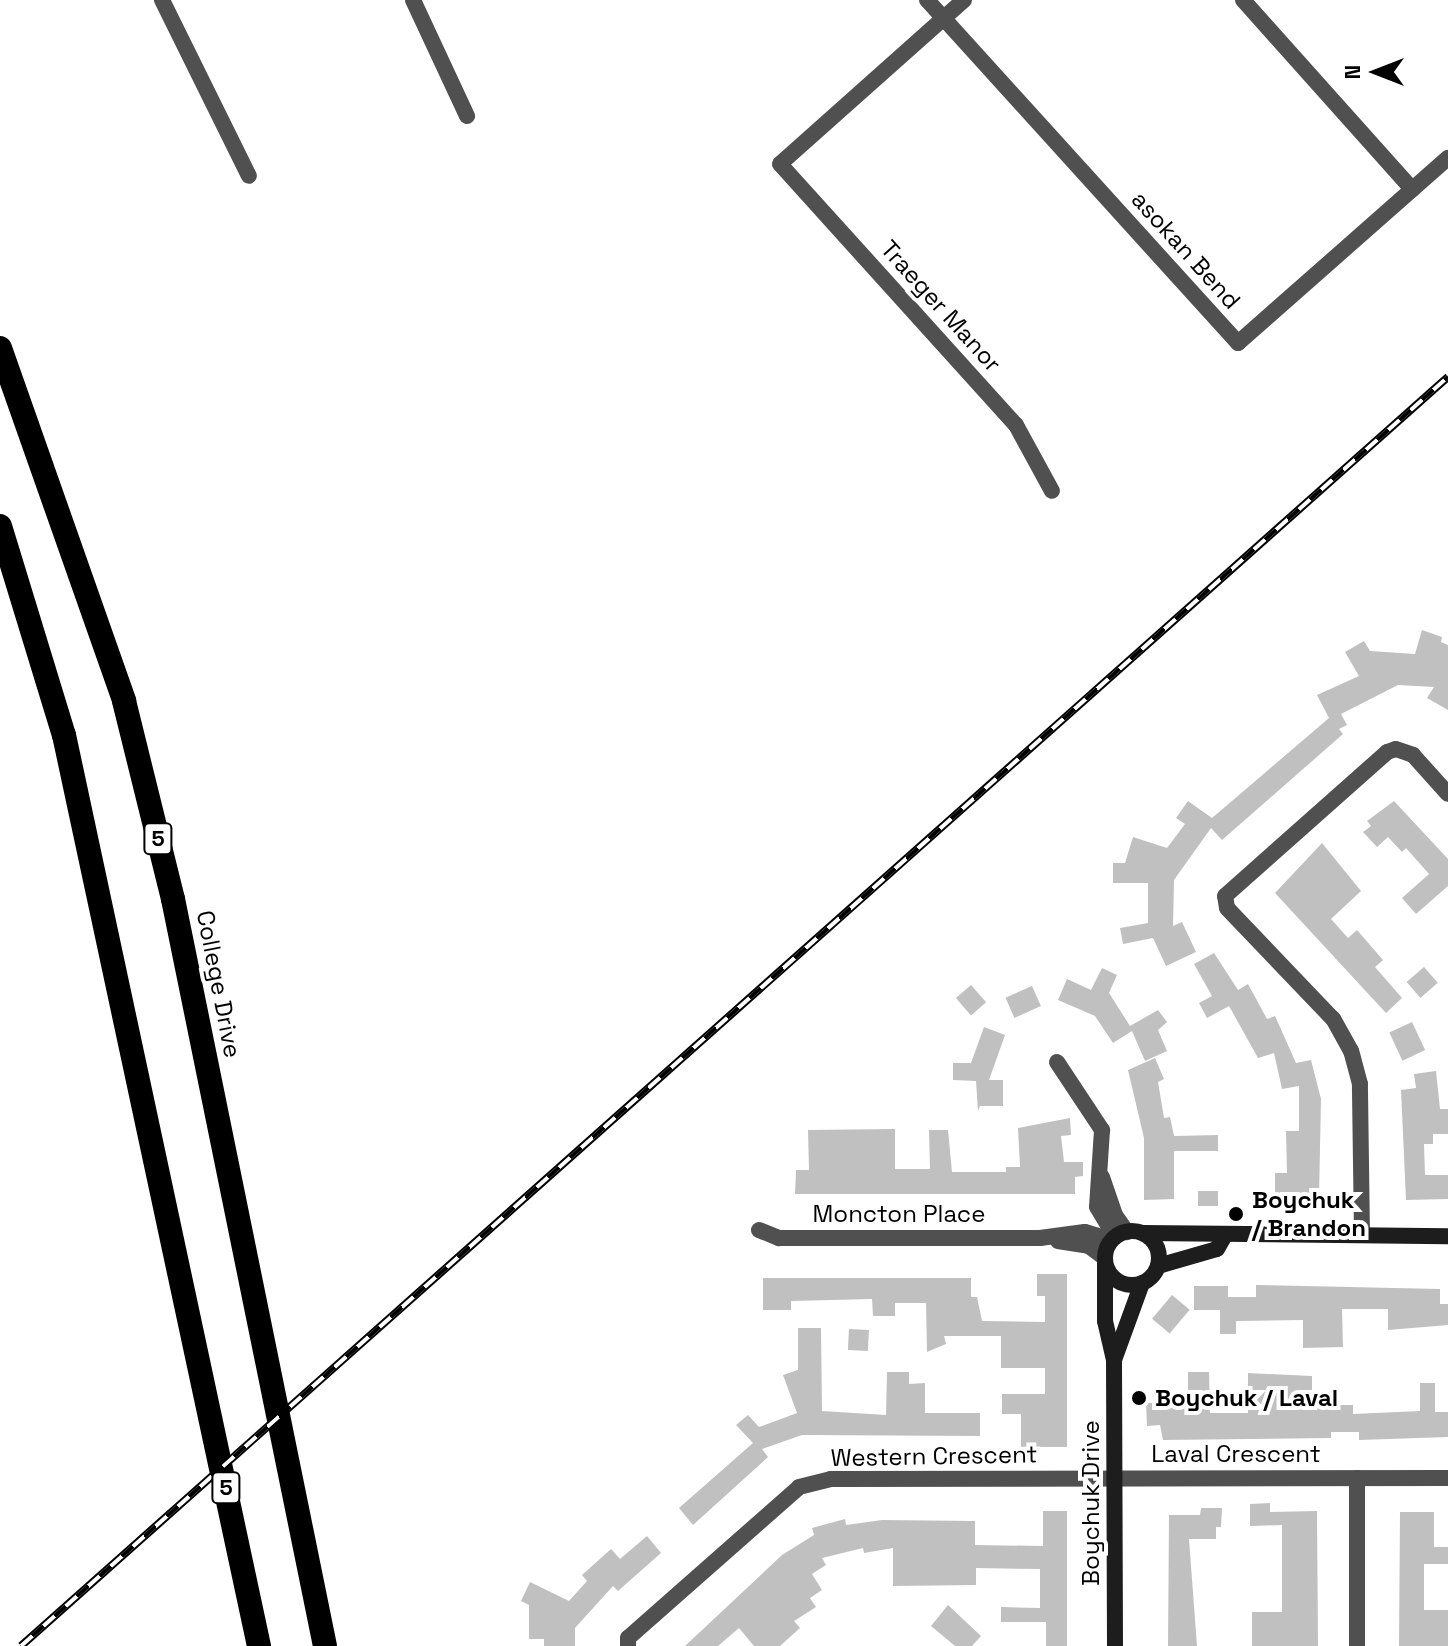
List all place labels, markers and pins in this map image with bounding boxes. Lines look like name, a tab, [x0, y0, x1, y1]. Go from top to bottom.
place label: Boychuk / Brandon	[1252, 1186, 1366, 1242]
marker: Boychuk / Brandon	[1227, 1205, 1245, 1223]
place label: Boychuk / Laval	[1155, 1384, 1338, 1412]
marker: Boychuk / Laval	[1130, 1389, 1148, 1407]

